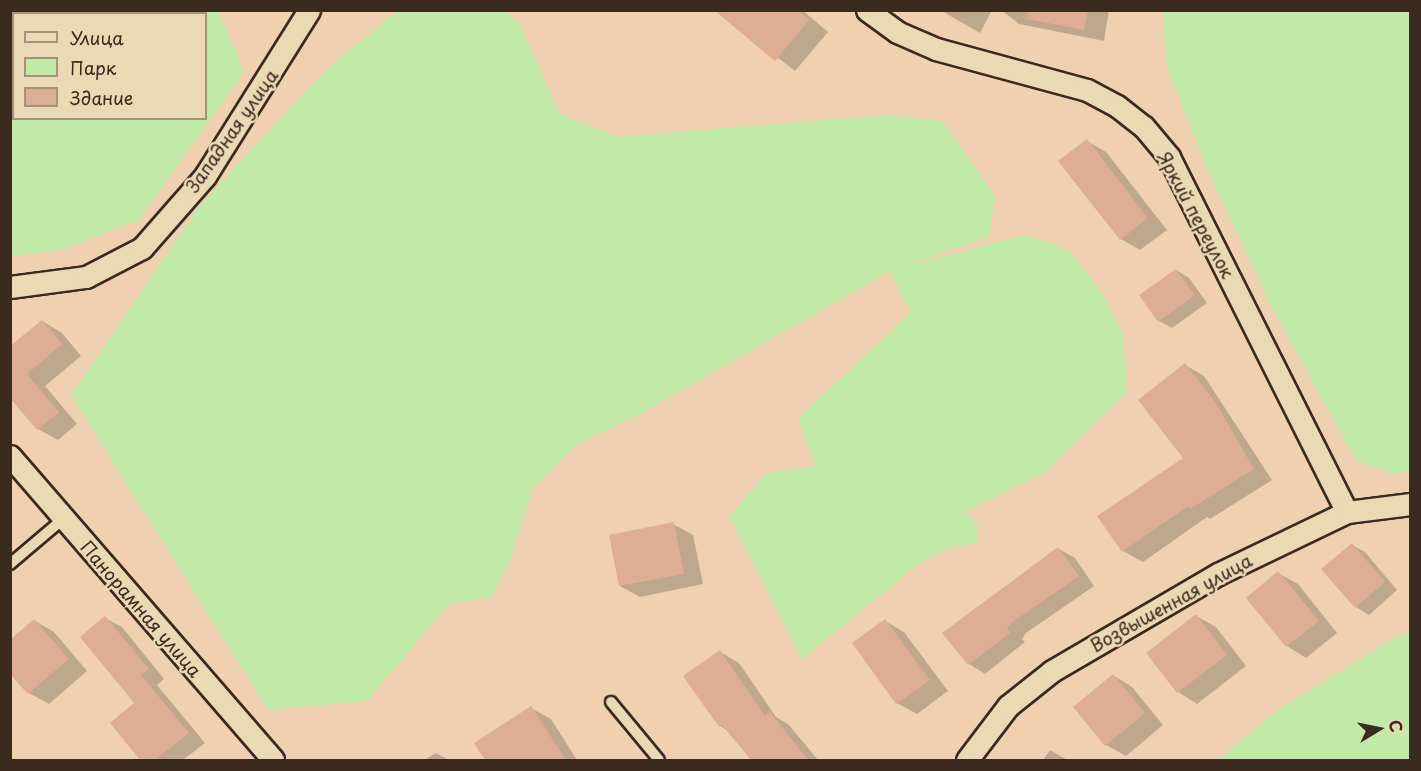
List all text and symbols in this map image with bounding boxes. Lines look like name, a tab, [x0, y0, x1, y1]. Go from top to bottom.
legend	[12, 12, 207, 120]
text: Улица	[70, 24, 124, 51]
text: Парк	[70, 54, 116, 81]
street label: Западная улица	[181, 65, 283, 197]
text: Здание	[70, 84, 133, 111]
street label: Яркий переулок	[1154, 148, 1238, 282]
street label: Панорамная улица	[76, 536, 206, 682]
street label: Возвышенная улица	[1086, 549, 1256, 657]
north arrow	[1349, 699, 1409, 759]
text: С	[1384, 718, 1410, 734]

